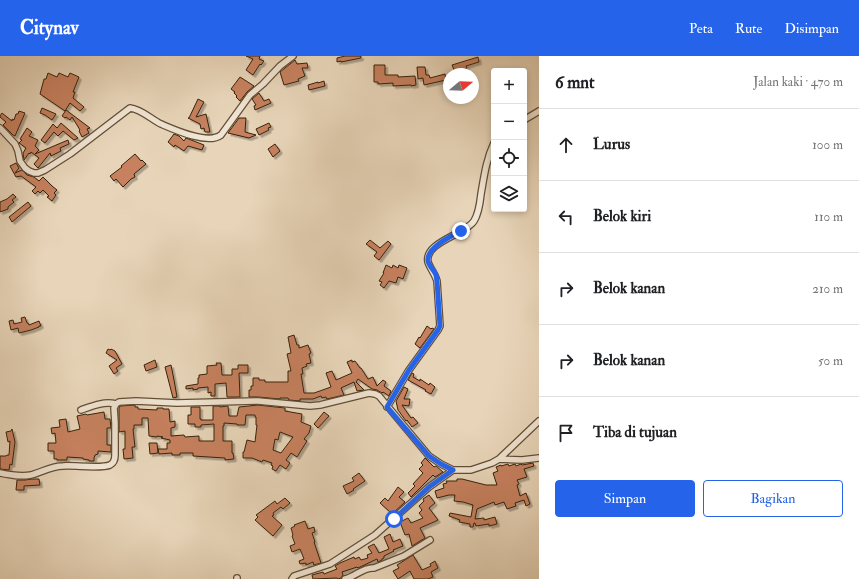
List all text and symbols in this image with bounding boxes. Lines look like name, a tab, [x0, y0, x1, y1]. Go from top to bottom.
text: Citynav	[20, 16, 79, 40]
text: Peta	[689, 20, 713, 37]
text: Rute	[735, 20, 762, 37]
text: Disimpan	[784, 20, 839, 37]
north arrow	[443, 68, 479, 104]
map controls	[491, 68, 527, 212]
button: +	[491, 68, 527, 104]
text: 6 mnt	[555, 72, 595, 93]
text: Jalan kaki · 470 m	[753, 74, 843, 90]
button: −	[491, 104, 527, 140]
icon: ahead	[555, 134, 577, 156]
text: Lurus	[593, 135, 630, 154]
text: 100 m	[812, 137, 843, 153]
button: locate	[491, 140, 527, 176]
button: layers	[491, 176, 527, 212]
icon: left	[555, 206, 577, 228]
text: Belok kiri	[593, 207, 651, 226]
text: 110 m	[814, 209, 843, 225]
route end	[452, 222, 470, 240]
icon: right	[555, 278, 577, 300]
text: Belok kanan	[593, 279, 665, 298]
text: 210 m	[812, 281, 843, 297]
icon: right	[555, 350, 577, 372]
text: Belok kanan	[593, 351, 665, 370]
text: 50 m	[818, 353, 843, 369]
icon: arrive	[555, 422, 577, 444]
text: Tiba di tujuan	[593, 423, 677, 442]
button: Simpan	[555, 480, 695, 517]
button: Bagikan	[703, 480, 843, 517]
route start	[385, 510, 403, 528]

